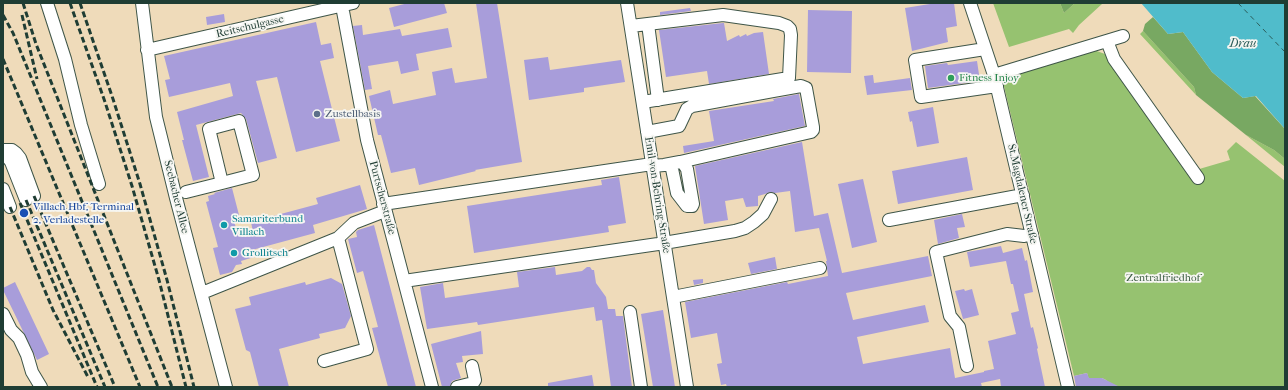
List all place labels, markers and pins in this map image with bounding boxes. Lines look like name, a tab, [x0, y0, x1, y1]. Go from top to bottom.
place label: Fitness Injoy	[959, 71, 1019, 85]
marker: Fitness Injoy	[946, 73, 956, 83]
place label: Zustellbasis	[325, 107, 380, 121]
marker: Zustellbasis	[312, 109, 322, 119]
place label: Villach Hbf, Terminal 2, Verladestelle	[33, 200, 134, 226]
marker: Villach Hbf, Terminal 2, Verladestelle	[18, 207, 30, 219]
place label: Samariterbund Villach	[232, 212, 303, 238]
marker: Samariterbund Villach	[219, 220, 229, 230]
place label: Grollitsch	[242, 246, 288, 260]
marker: Grollitsch	[229, 248, 239, 258]

